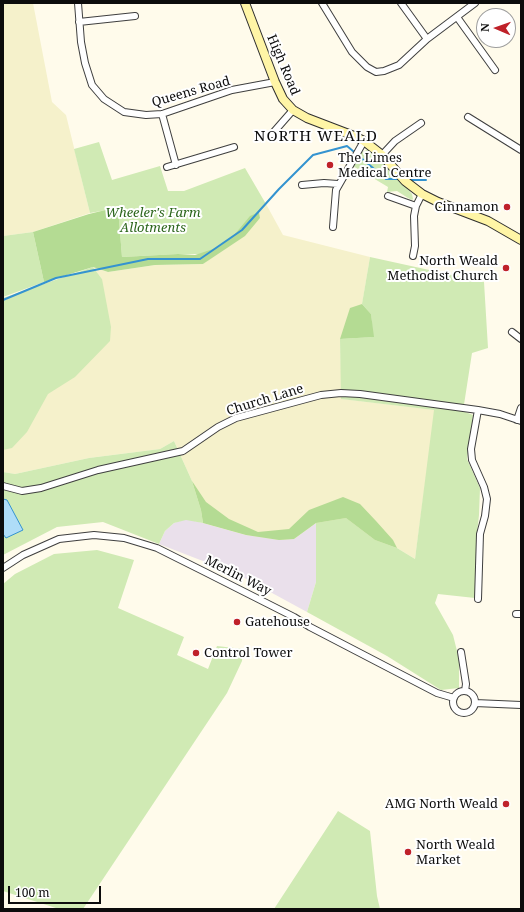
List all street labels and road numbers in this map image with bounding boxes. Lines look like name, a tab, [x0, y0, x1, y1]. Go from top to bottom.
street label: High Road	[263, 32, 303, 98]
street label: Queens Road	[150, 73, 232, 111]
street label: Church Lane	[225, 381, 305, 419]
street label: Merlin Way	[202, 553, 274, 599]

